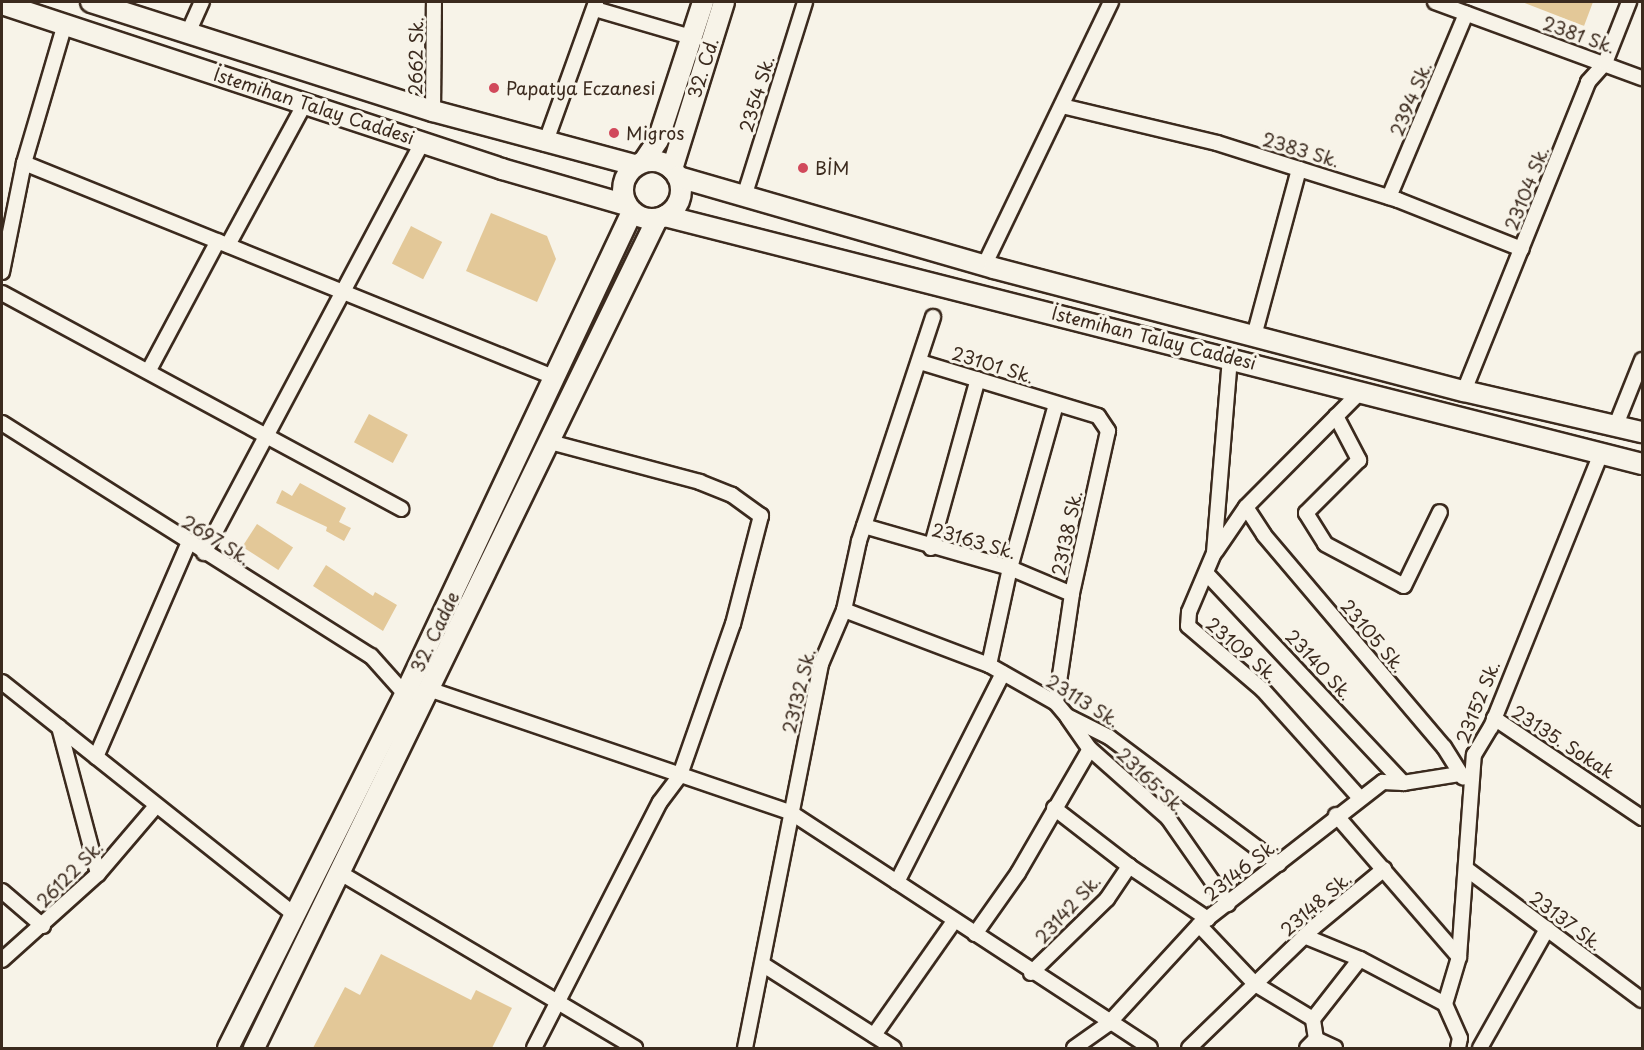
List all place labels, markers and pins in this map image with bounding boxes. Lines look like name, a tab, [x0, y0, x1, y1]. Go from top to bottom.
place label: Papatya Eczanesi	[506, 77, 657, 99]
marker: Papatya Eczanesi	[487, 81, 501, 95]
place label: Migros	[626, 122, 684, 144]
marker: Migros	[607, 126, 621, 140]
place label: BİM	[815, 157, 849, 179]
marker: BİM	[796, 161, 810, 175]

